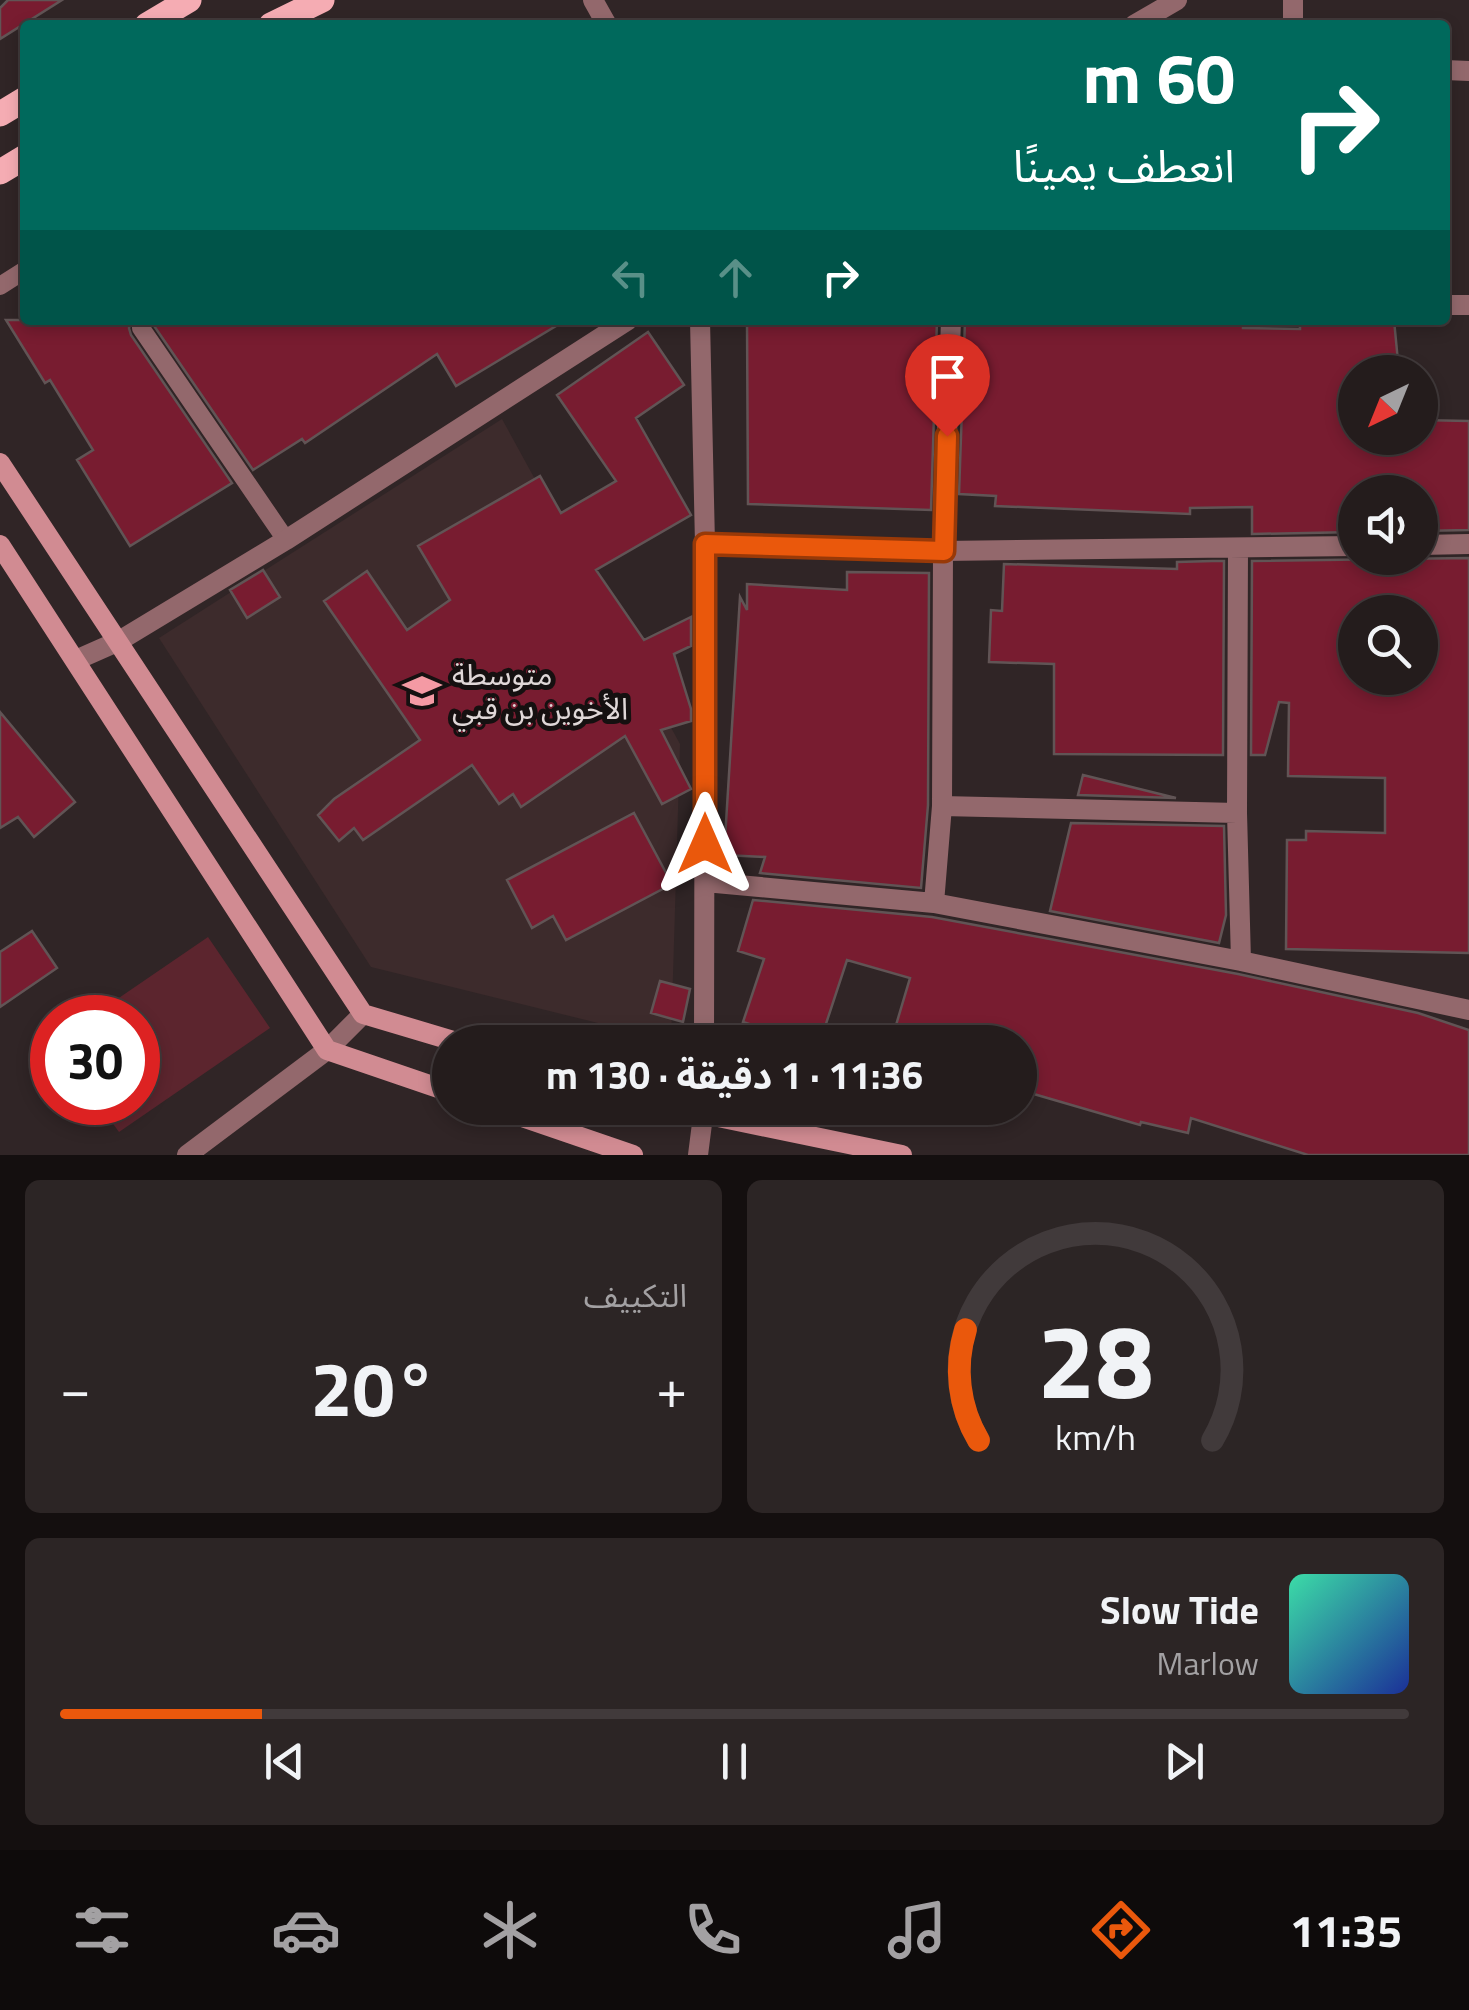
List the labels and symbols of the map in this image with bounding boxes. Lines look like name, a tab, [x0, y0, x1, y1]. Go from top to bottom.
pin	[905, 334, 990, 437]
north arrow	[1338, 355, 1438, 455]
place label: متوسطة الأخوين بن قبي	[452, 651, 628, 732]
school or university icon: متوسطة الأخوين بن قبي	[401, 670, 443, 712]
position arrow	[653, 792, 757, 896]
speed limit sign: 30	[30, 995, 160, 1125]

